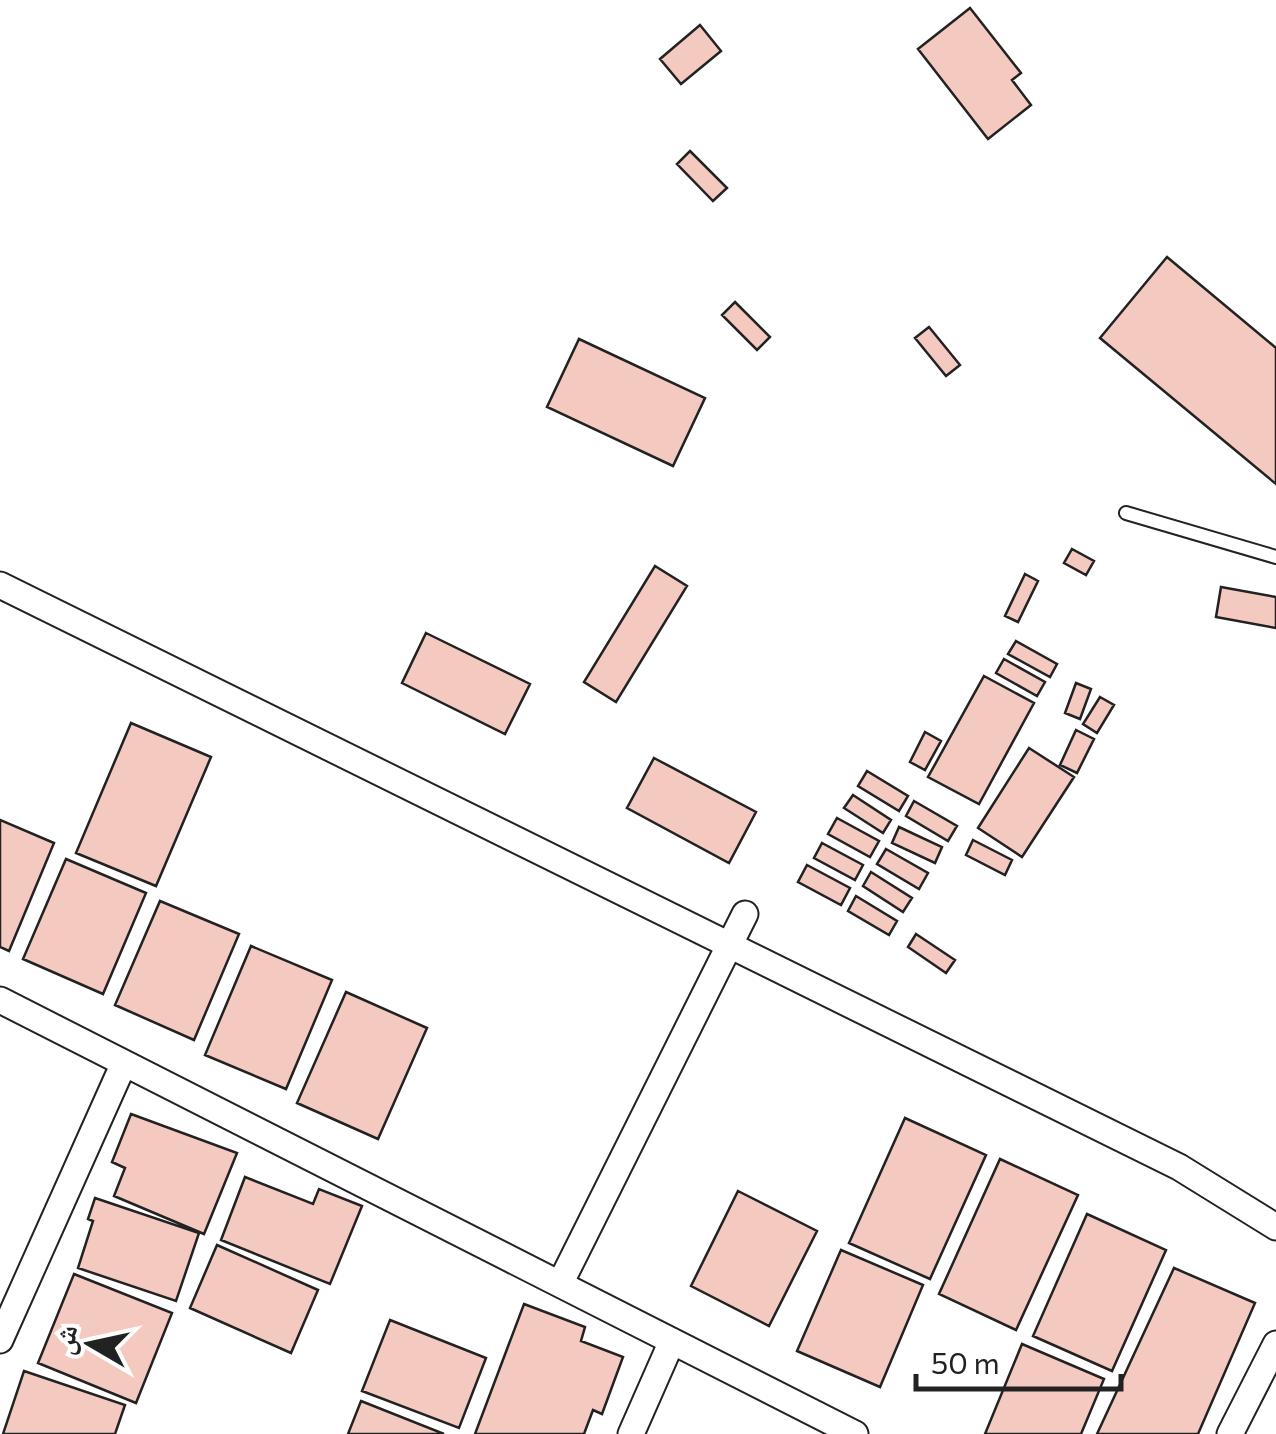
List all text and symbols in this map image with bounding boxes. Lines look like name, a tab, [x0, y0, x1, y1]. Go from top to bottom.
north arrow	[40, 1294, 140, 1394]
text: ش	[45, 1323, 84, 1357]
scale bar	[916, 1329, 1121, 1391]
text: 50 m	[931, 1343, 1000, 1380]

